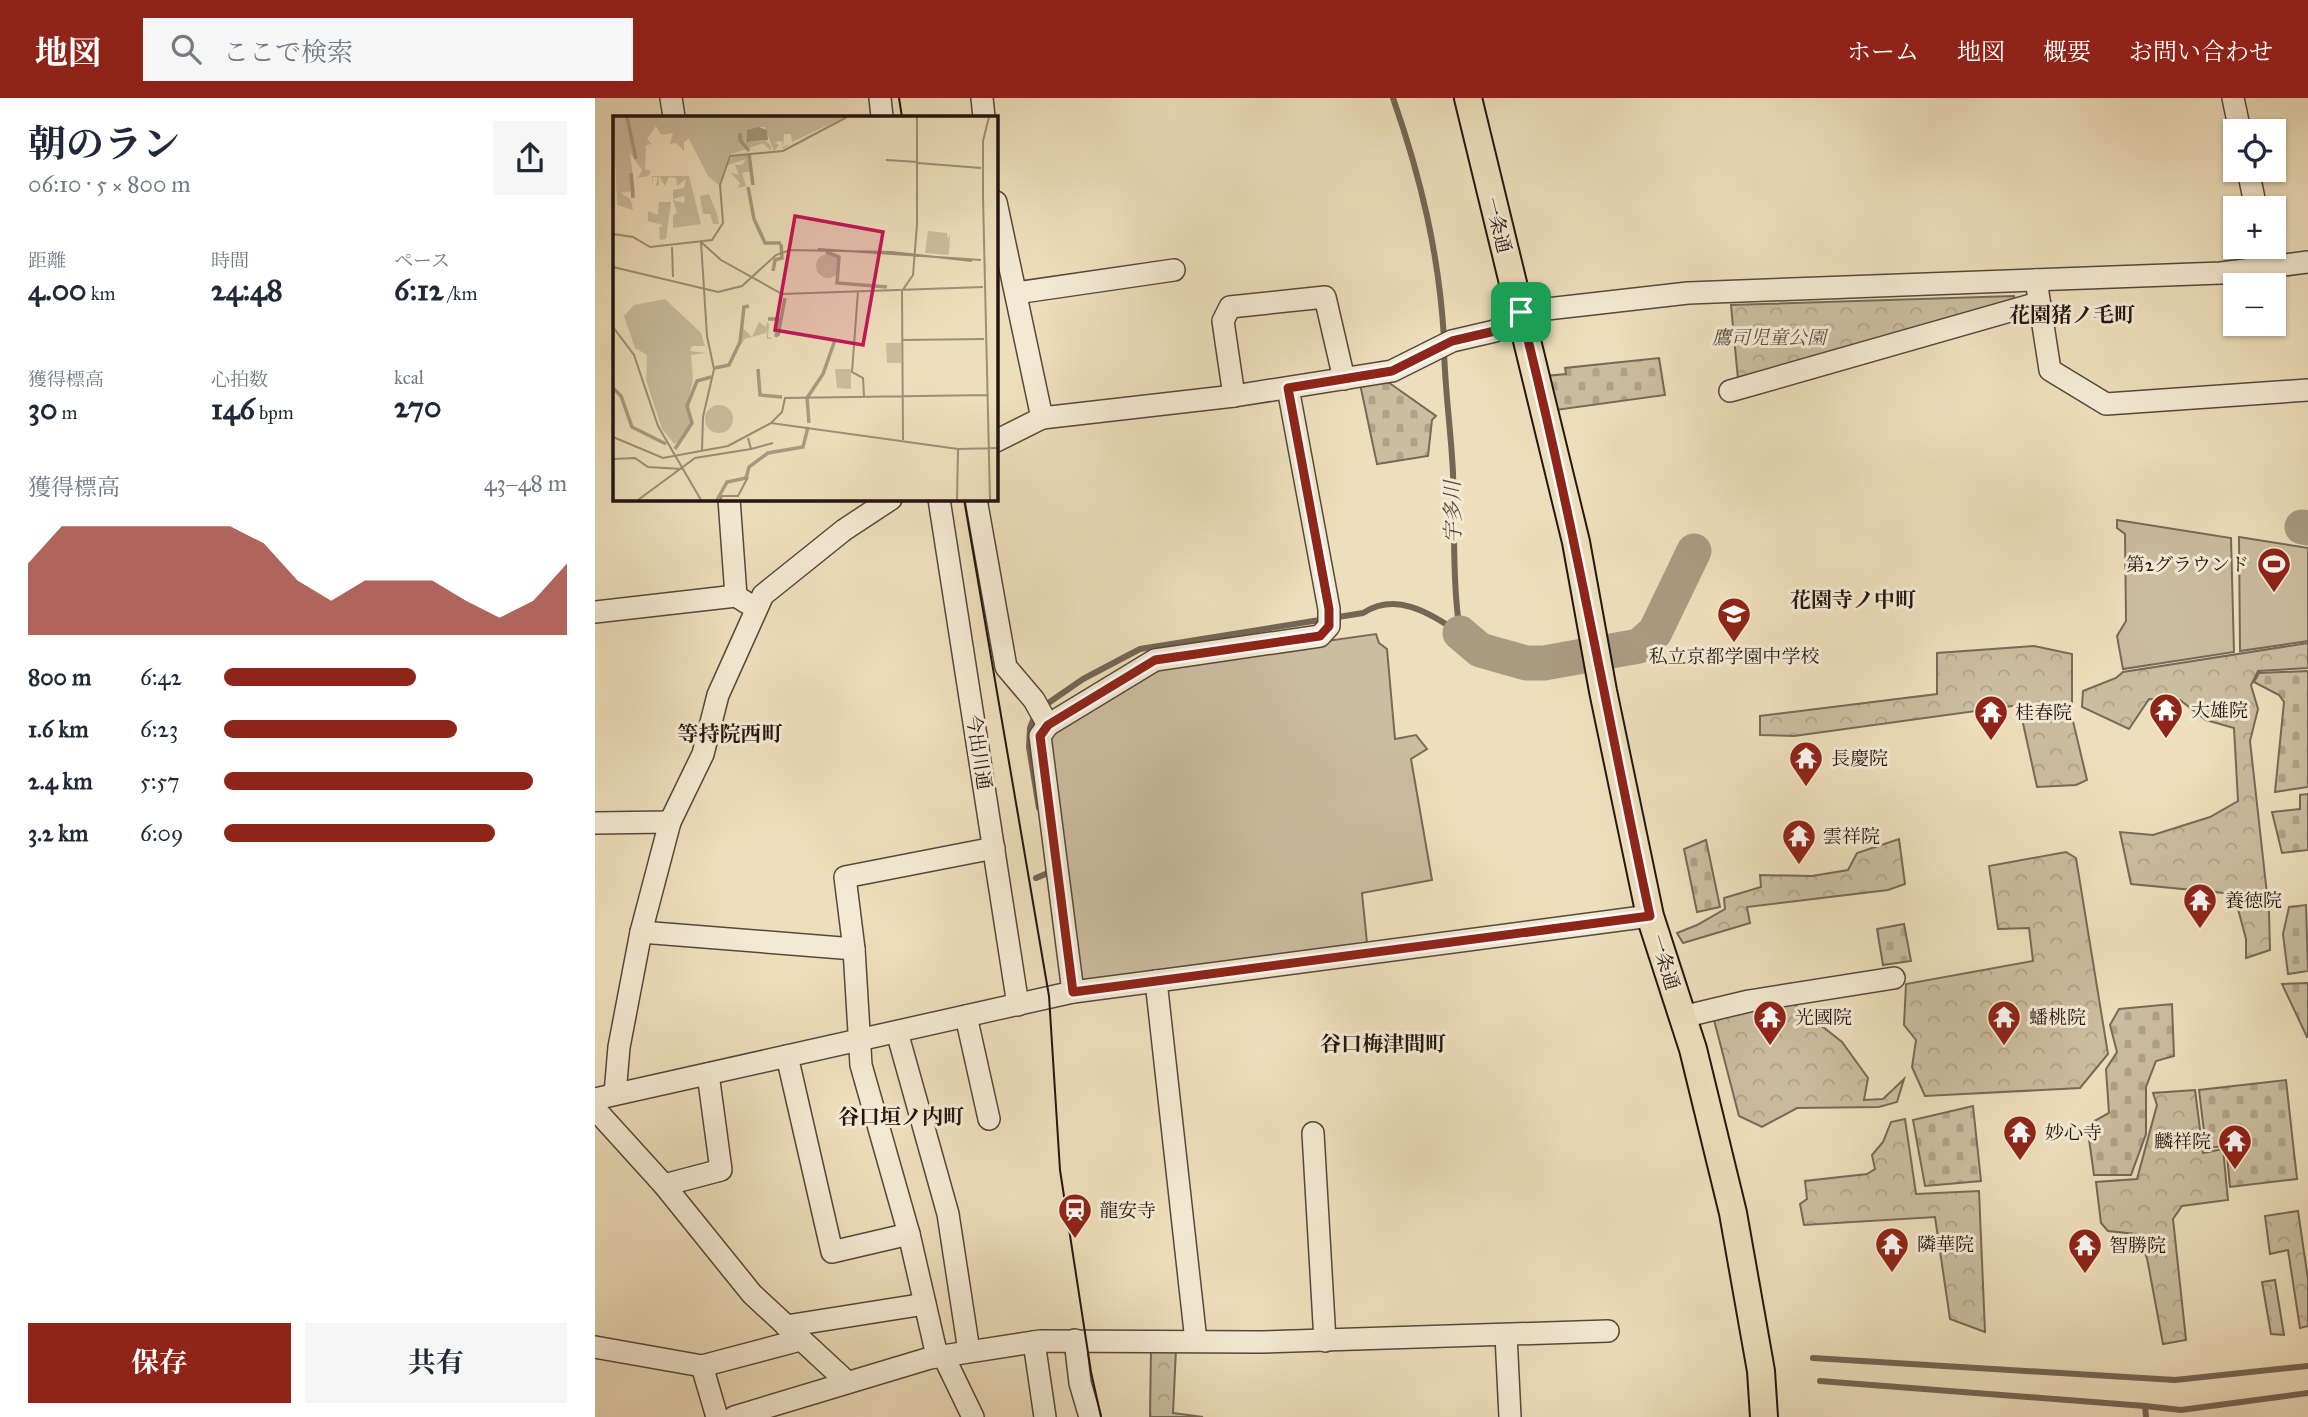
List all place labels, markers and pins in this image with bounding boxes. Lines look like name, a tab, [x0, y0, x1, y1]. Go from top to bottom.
pin	[1491, 282, 1551, 342]
sports icon: 第2グラウンド	[2255, 545, 2293, 594]
place label: 第2グラウンド	[2126, 553, 2249, 576]
school or university icon: 私立京都学園中学校	[1715, 595, 1753, 644]
place label: 私立京都学園中学校	[1648, 645, 1820, 668]
temple icon: 大雄院	[2147, 691, 2185, 740]
temple icon: 桂春院	[1972, 693, 2010, 742]
place label: 大雄院	[2191, 699, 2248, 722]
place label: 桂春院	[2015, 701, 2072, 724]
temple icon: 長慶院	[1787, 739, 1825, 788]
place label: 長慶院	[1831, 747, 1888, 770]
temple icon: 雲祥院	[1780, 817, 1818, 866]
place label: 雲祥院	[1823, 825, 1880, 848]
temple icon: 養徳院	[2181, 881, 2219, 930]
place label: 養徳院	[2225, 889, 2282, 912]
temple icon: 光國院	[1751, 998, 1789, 1047]
temple icon: 蟠桃院	[1985, 998, 2023, 1047]
place label: 光國院	[1795, 1006, 1852, 1029]
place label: 蟠桃院	[2029, 1006, 2086, 1029]
temple icon: 妙心寺	[2001, 1113, 2039, 1162]
place label: 妙心寺	[2045, 1121, 2102, 1144]
temple icon: 麟祥院	[2216, 1122, 2254, 1171]
place label: 麟祥院	[2154, 1130, 2211, 1153]
station icon: 龍安寺	[1056, 1191, 1094, 1240]
place label: 龍安寺	[1099, 1199, 1156, 1222]
temple icon: 隣華院	[1873, 1225, 1911, 1274]
temple icon: 智勝院	[2066, 1226, 2104, 1275]
place label: 隣華院	[1917, 1233, 1974, 1256]
place label: 智勝院	[2109, 1234, 2166, 1257]

